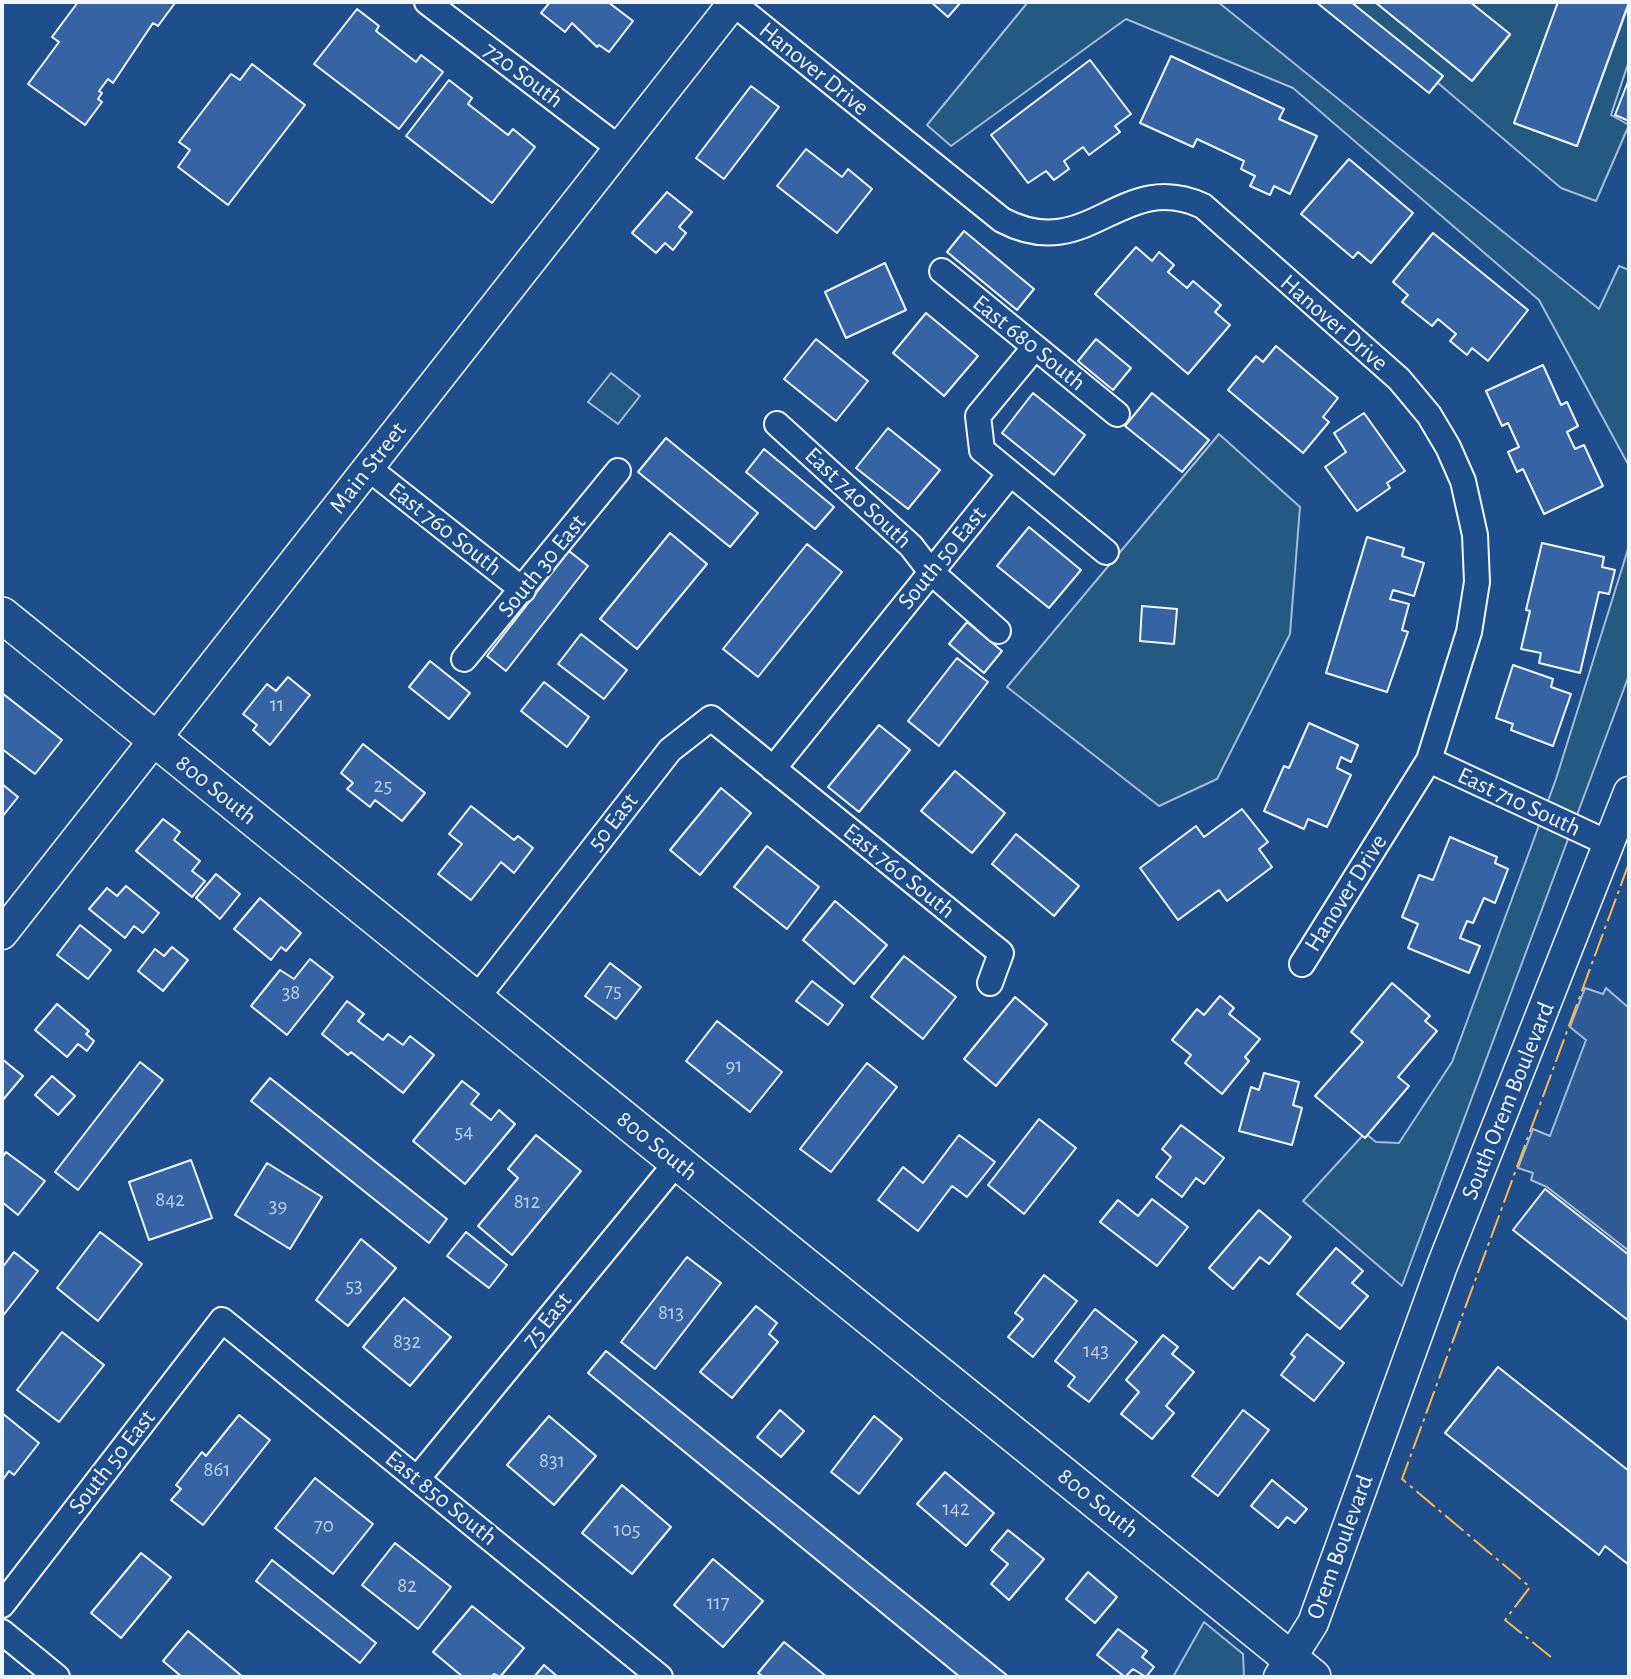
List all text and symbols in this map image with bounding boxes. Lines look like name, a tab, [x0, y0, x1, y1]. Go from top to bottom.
street label: Hanover Drive	[753, 16, 875, 122]
street label: 720 South	[477, 36, 569, 114]
street label: Hanover Drive	[1274, 268, 1394, 378]
street label: East 680 South	[967, 289, 1091, 397]
street label: Main Street	[323, 416, 413, 520]
street label: East 740 South	[798, 441, 918, 555]
street label: East 760 South	[383, 476, 507, 582]
street label: South 50 East	[892, 501, 992, 615]
street label: South 30 East	[492, 509, 592, 623]
house number: 11	[270, 692, 284, 718]
street label: 800 South	[170, 749, 262, 831]
street label: East 710 South	[1453, 761, 1585, 843]
house number: 25	[374, 773, 392, 799]
street label: 50 East	[582, 787, 644, 857]
street label: East 760 South	[837, 817, 961, 925]
street label: Hanover Drive	[1299, 829, 1393, 957]
house number: 75	[604, 978, 622, 1004]
house number: 38	[282, 980, 300, 1006]
street label: South Orem Boulevard	[1455, 998, 1561, 1204]
house number: 91	[725, 1053, 743, 1079]
street label: 800 South	[611, 1105, 703, 1187]
house number: 54	[455, 1119, 473, 1145]
house number: 842	[155, 1187, 185, 1213]
house number: 812	[514, 1189, 540, 1215]
house number: 39	[269, 1193, 287, 1219]
house number: 53	[345, 1273, 363, 1299]
street label: 75 East	[516, 1287, 578, 1353]
house number: 813	[658, 1300, 684, 1326]
house number: 832	[393, 1329, 421, 1355]
house number: 143	[1083, 1338, 1109, 1364]
street label: South 50 East	[62, 1404, 162, 1520]
street label: East 850 South	[379, 1444, 503, 1552]
house number: 831	[539, 1448, 565, 1474]
house number: 861	[203, 1457, 231, 1483]
street label: 800 South	[1052, 1462, 1144, 1544]
street label: Orem Boulevard	[1301, 1471, 1379, 1623]
house number: 142	[943, 1496, 969, 1522]
house number: 70	[314, 1513, 334, 1539]
house number: 105	[613, 1517, 641, 1543]
house number: 82	[397, 1573, 417, 1599]
house number: 117	[706, 1590, 730, 1616]

